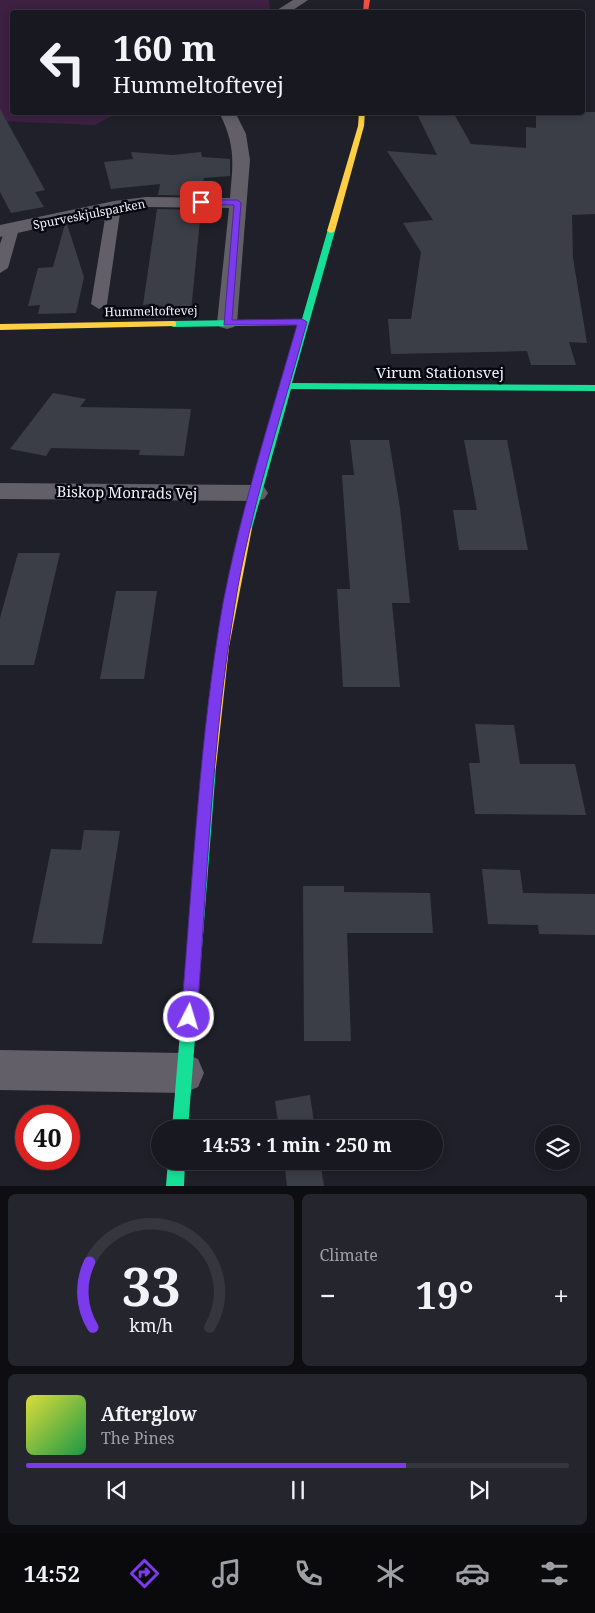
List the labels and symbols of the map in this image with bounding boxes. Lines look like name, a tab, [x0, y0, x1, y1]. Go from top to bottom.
pin	[180, 181, 222, 223]
street label: Spurveskjulsparken	[31, 195, 147, 233]
street label: Hummeltoftevej	[104, 302, 198, 320]
street label: Virum Stationsvej	[376, 362, 504, 382]
street label: Biskop Monrads Vej	[56, 481, 198, 503]
position arrow	[162, 990, 214, 1042]
speed limit sign: 40	[15, 1105, 80, 1170]

